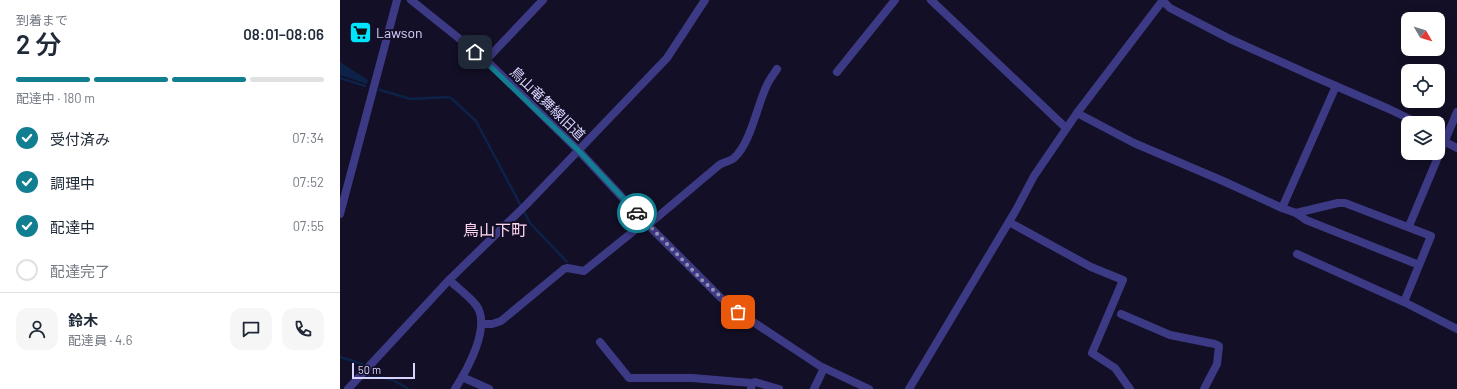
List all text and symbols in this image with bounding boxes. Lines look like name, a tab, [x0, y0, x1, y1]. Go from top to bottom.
text: 到着まで	[16, 12, 68, 28]
north arrow	[1401, 12, 1445, 56]
map controls	[1401, 12, 1445, 160]
supermarket icon: Lawson	[348, 19, 374, 45]
place label: Lawson	[376, 24, 423, 41]
text: 08:01–08:06	[243, 25, 324, 43]
text: 2 分	[16, 28, 62, 59]
pin	[458, 35, 492, 69]
icon: home	[464, 41, 486, 63]
street label: 鳥山竜舞線旧道	[507, 63, 589, 143]
button: locate	[1401, 64, 1445, 108]
text: 配達中 · 180 m	[16, 90, 95, 106]
button: layers	[1401, 116, 1445, 160]
icon: check	[16, 127, 38, 149]
text: 受付済み	[50, 130, 110, 148]
text: 07:34	[292, 130, 324, 146]
icon: check	[16, 171, 38, 193]
text: 調理中	[50, 174, 95, 192]
text: 07:52	[292, 174, 324, 190]
courier	[617, 193, 657, 233]
icon: car	[626, 202, 648, 224]
icon: check	[16, 215, 38, 237]
text: 配達中	[50, 218, 95, 236]
text: 07:55	[293, 218, 324, 234]
district label: 鳥山下町	[463, 220, 527, 239]
text: 配達完了	[50, 262, 110, 280]
pin	[721, 295, 755, 329]
icon: bag	[727, 301, 749, 323]
button: person	[16, 308, 58, 350]
button: chat	[230, 308, 272, 350]
button: phone	[282, 308, 324, 350]
text: 鈴木	[68, 311, 98, 329]
text: 配達員 · 4.6	[68, 332, 132, 348]
scale bar	[352, 361, 415, 380]
text: 50 m	[358, 363, 381, 376]

